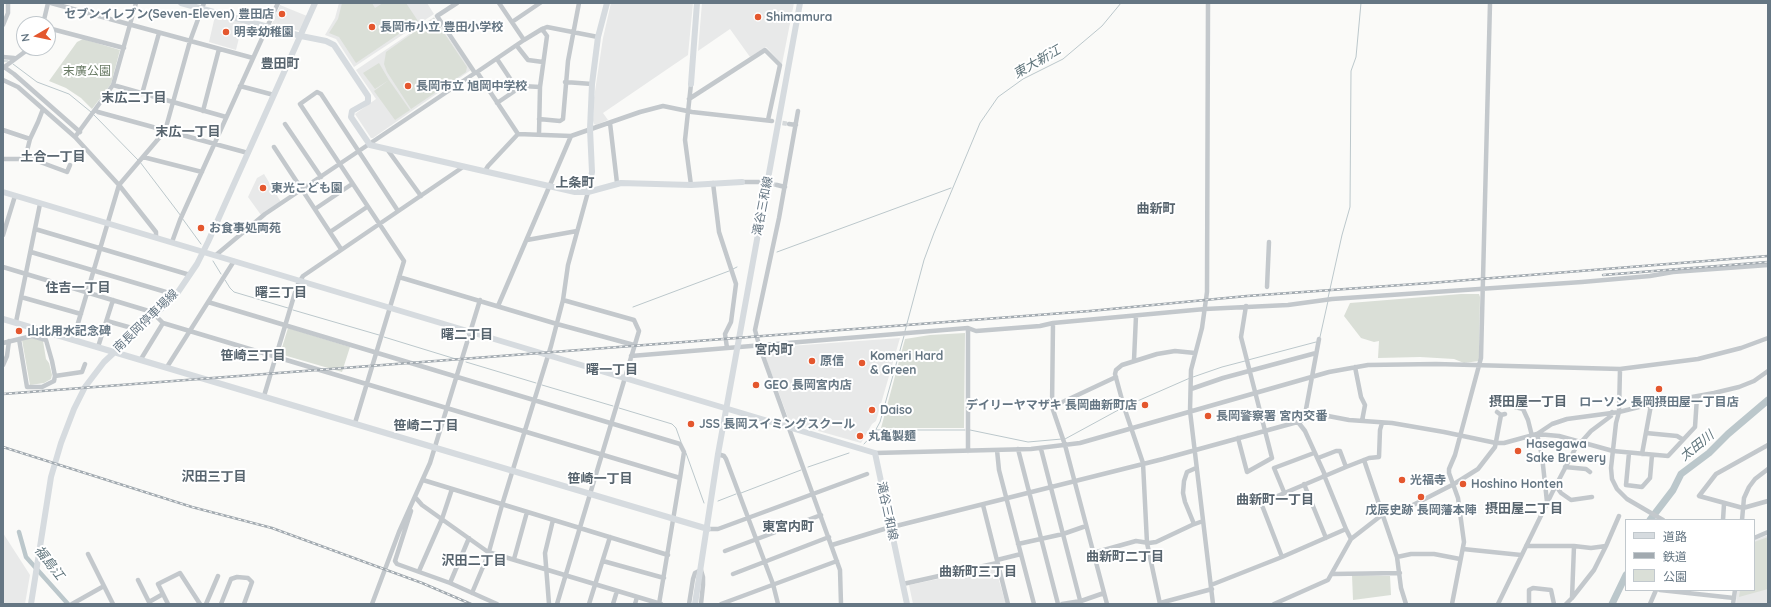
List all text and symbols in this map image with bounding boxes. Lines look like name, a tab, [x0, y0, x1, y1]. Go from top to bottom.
place label: セブンイレブン(Seven-Eleven) 豊田店	[64, 7, 274, 21]
marker: セブンイレブン(Seven-Eleven) 豊田店	[277, 9, 287, 19]
place label: Shimamura	[766, 10, 832, 24]
marker: Shimamura	[753, 12, 763, 22]
north arrow	[16, 16, 56, 56]
place label: 長岡市小立 豊田小学校	[380, 20, 503, 34]
marker: 長岡市小立 豊田小学校	[367, 22, 377, 32]
place label: 明幸幼稚園	[234, 25, 294, 39]
marker: 明幸幼稚園	[221, 27, 231, 37]
text: N	[18, 33, 33, 43]
water label: 東大新江	[1011, 42, 1063, 82]
district label: 豊田町	[261, 56, 299, 72]
park label: 末廣公園	[63, 64, 111, 78]
place label: 長岡市立 旭岡中学校	[416, 79, 527, 93]
marker: 長岡市立 旭岡中学校	[403, 81, 413, 91]
district label: 末広二丁目	[102, 90, 166, 106]
district label: 末広一丁目	[156, 124, 220, 140]
district label: 土合一丁目	[21, 149, 85, 165]
district label: 上条町	[556, 175, 594, 191]
street label: 滝谷三和線	[750, 175, 776, 237]
place label: 東光こども園	[271, 181, 343, 195]
marker: 東光こども園	[258, 183, 268, 193]
district label: 曲新町	[1137, 201, 1175, 217]
place label: お食事処両苑	[209, 221, 281, 235]
marker: お食事処両苑	[196, 223, 206, 233]
district label: 住吉一丁目	[46, 280, 110, 296]
district label: 曙三丁目	[255, 285, 307, 301]
street label: 南長岡停車場線	[111, 287, 181, 355]
place label: 山北用水記念碑	[27, 324, 111, 338]
marker: 山北用水記念碑	[14, 326, 24, 336]
district label: 曙二丁目	[441, 327, 493, 343]
district label: 宮内町	[755, 342, 793, 358]
district label: 笹崎三丁目	[221, 348, 285, 364]
place label: Komeri Hard & Green	[870, 349, 943, 377]
place label: 原信	[820, 354, 844, 368]
marker: 原信	[807, 356, 817, 366]
marker: Komeri Hard & Green	[857, 358, 867, 368]
district label: 曙一丁目	[586, 362, 638, 378]
place label: GEO 長岡宮内店	[764, 378, 852, 392]
marker: GEO 長岡宮内店	[751, 380, 761, 390]
marker: ローソン 長岡摂田屋一丁目店	[1654, 384, 1664, 394]
district label: 摂田屋一丁目	[1489, 394, 1567, 410]
place label: ローソン 長岡摂田屋一丁目店	[1579, 395, 1739, 409]
place label: デイリーヤマザキ 長岡曲新町店	[966, 398, 1137, 412]
marker: デイリーヤマザキ 長岡曲新町店	[1140, 400, 1150, 410]
place label: Daiso	[880, 403, 912, 417]
marker: Daiso	[867, 405, 877, 415]
place label: 長岡警察署 宮内交番	[1216, 409, 1327, 423]
marker: 長岡警察署 宮内交番	[1203, 411, 1213, 421]
place label: JSS 長岡スイミングスクール	[699, 417, 855, 431]
district label: 笹崎二丁目	[394, 418, 458, 434]
marker: JSS 長岡スイミングスクール	[686, 419, 696, 429]
water label: 太田川	[1677, 428, 1717, 464]
place label: 丸亀製麺	[868, 429, 916, 443]
marker: 丸亀製麺	[855, 431, 865, 441]
place label: Hasegawa Sake Brewery	[1526, 437, 1606, 465]
marker: Hasegawa Sake Brewery	[1513, 446, 1523, 456]
district label: 沢田三丁目	[182, 469, 246, 485]
district label: 笹崎一丁目	[568, 471, 632, 487]
place label: 光福寺	[1410, 473, 1446, 487]
marker: 光福寺	[1397, 475, 1407, 485]
place label: Hoshino Honten	[1471, 477, 1563, 491]
marker: Hoshino Honten	[1458, 479, 1468, 489]
street label: 滝谷三和線	[874, 480, 900, 542]
district label: 曲新町一丁目	[1236, 492, 1314, 508]
marker: 戊辰史跡 長岡藩本陣	[1416, 492, 1426, 502]
district label: 摂田屋二丁目	[1485, 501, 1563, 517]
place label: 戊辰史跡 長岡藩本陣	[1365, 503, 1477, 517]
district label: 東宮内町	[762, 519, 814, 535]
legend	[1625, 519, 1755, 591]
text: 道路	[1663, 529, 1687, 544]
water label: 福島江	[31, 543, 67, 583]
district label: 曲新町二丁目	[1086, 549, 1164, 565]
text: 鉄道	[1663, 549, 1687, 564]
district label: 沢田二丁目	[442, 553, 506, 569]
district label: 曲新町三丁目	[939, 564, 1017, 580]
text: 公園	[1663, 569, 1687, 584]

